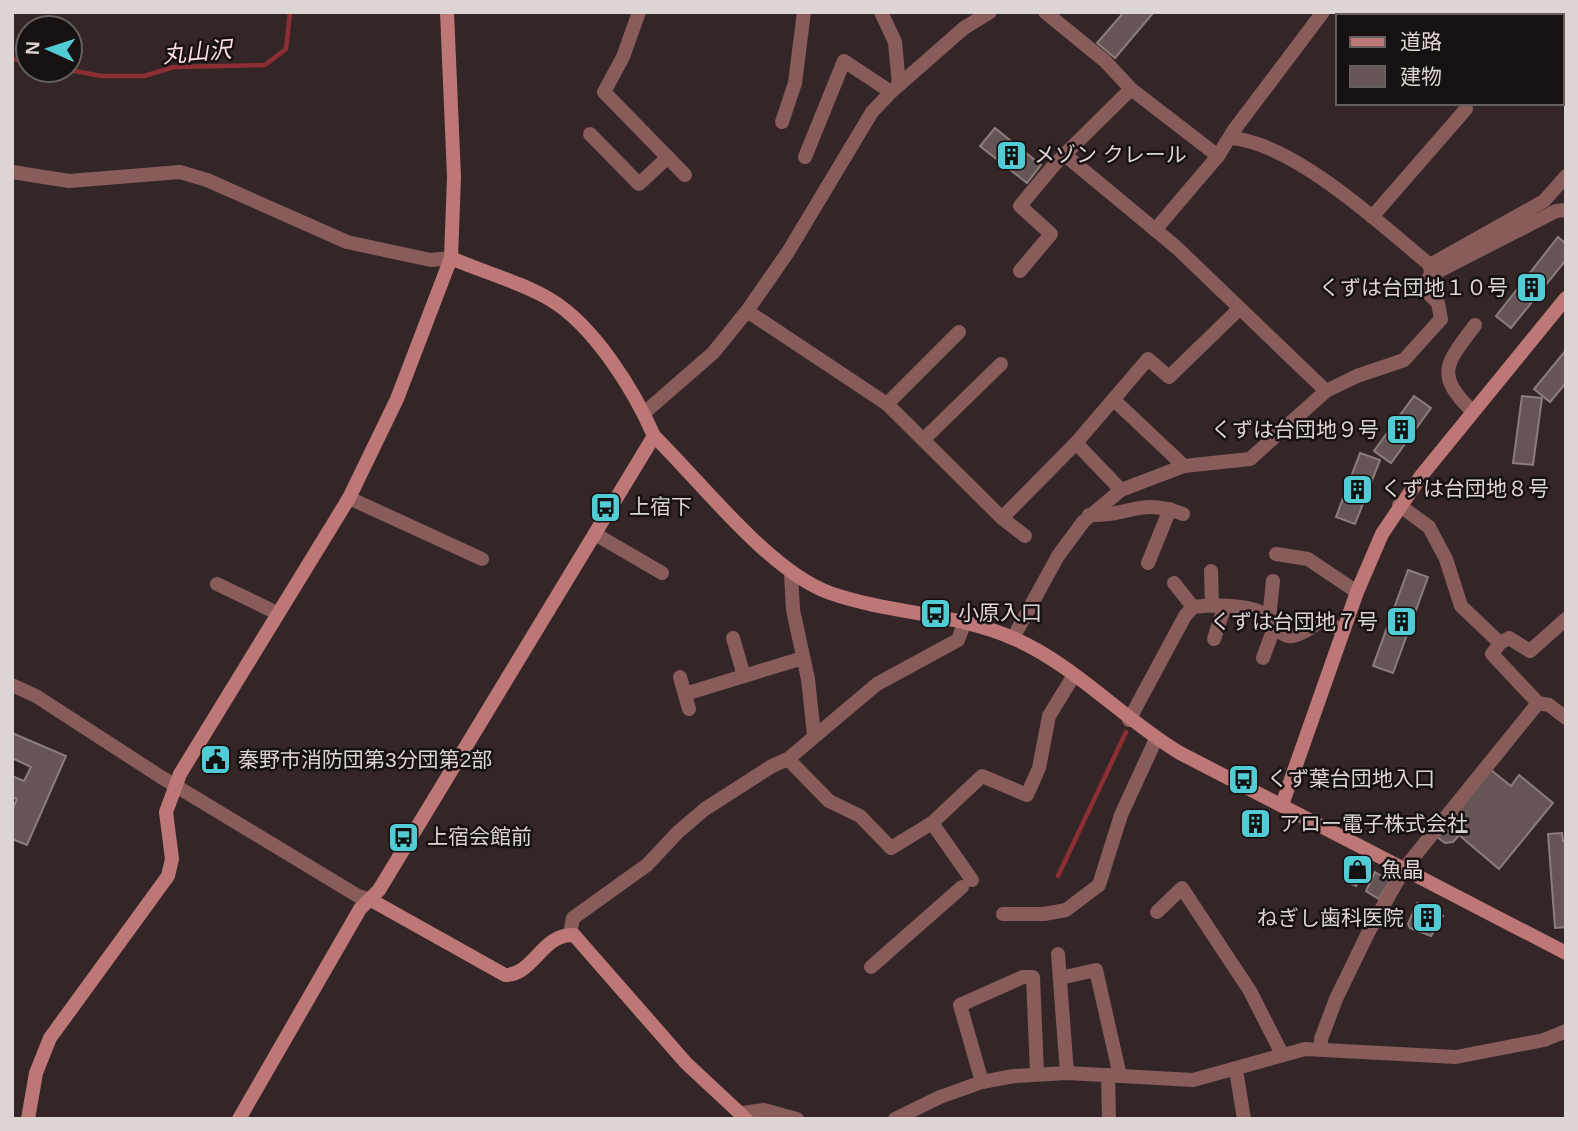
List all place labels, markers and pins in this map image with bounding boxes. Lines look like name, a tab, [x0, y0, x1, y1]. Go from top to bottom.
building icon: メゾン クレール	[994, 138, 1028, 172]
place label: メゾン クレール	[1034, 143, 1187, 166]
building icon: くずは台団地１０号	[1514, 271, 1548, 305]
place label: くずは台団地１０号	[1319, 276, 1508, 299]
building icon: くずは台団地９号	[1385, 413, 1419, 447]
place label: くずは台団地９号	[1211, 418, 1379, 441]
building icon: くずは台団地８号	[1341, 472, 1375, 506]
place label: くずは台団地８号	[1381, 477, 1549, 500]
bus stop icon: 上宿下	[589, 490, 623, 524]
place label: 上宿下	[629, 495, 692, 518]
bus stop icon: 小原入口	[918, 596, 952, 630]
place label: 小原入口	[958, 601, 1042, 624]
building icon: くずは台団地７号	[1384, 605, 1418, 639]
place label: くずは台団地７号	[1210, 610, 1378, 633]
public building icon: 秦野市消防団第3分団第2部	[198, 743, 232, 777]
place label: 秦野市消防団第3分団第2部	[238, 748, 492, 771]
bus stop icon: くず葉台団地入口	[1227, 762, 1261, 796]
place label: くず葉台団地入口	[1267, 767, 1435, 790]
building icon: アロー電子株式会社	[1239, 807, 1273, 841]
place label: アロー電子株式会社	[1279, 812, 1468, 835]
bus stop icon: 上宿会館前	[387, 820, 421, 854]
place label: 上宿会館前	[427, 825, 532, 848]
shop icon: 魚晶	[1341, 853, 1375, 887]
place label: 魚晶	[1381, 858, 1423, 881]
building icon: ねぎし歯科医院	[1410, 901, 1444, 935]
place label: ねぎし歯科医院	[1257, 906, 1404, 929]

